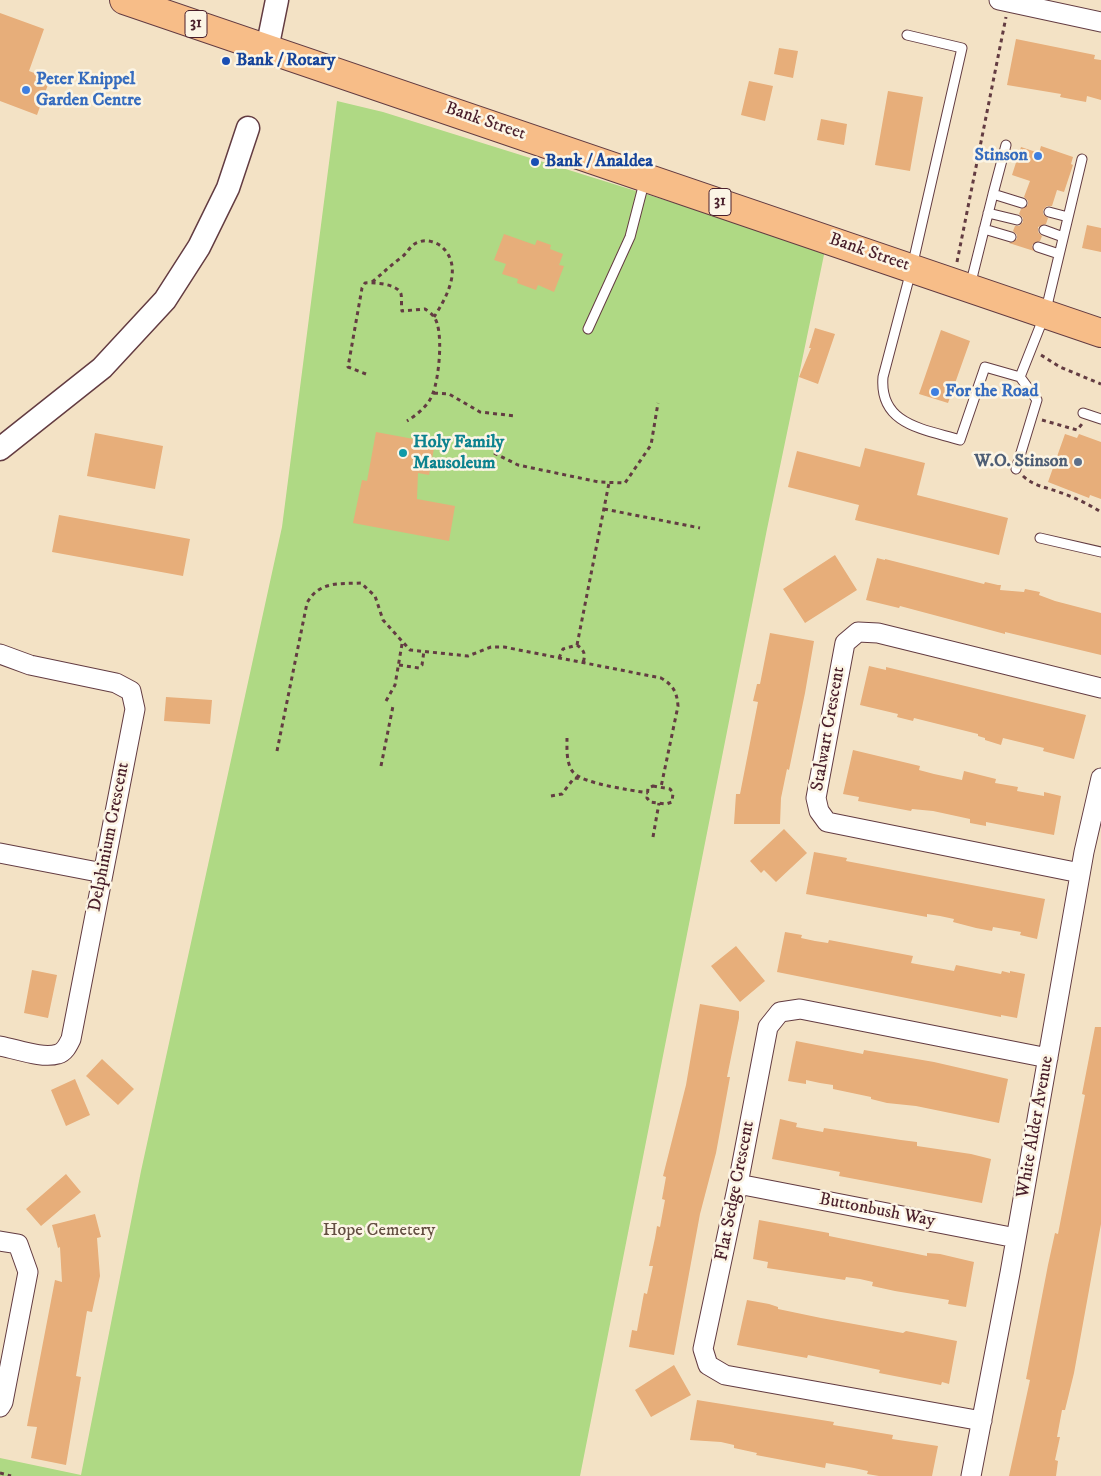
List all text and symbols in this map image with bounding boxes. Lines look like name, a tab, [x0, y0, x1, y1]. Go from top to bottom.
road number: 31	[185, 10, 207, 38]
place label: Bank / Rotary	[236, 50, 335, 72]
marker: Bank / Rotary	[220, 55, 232, 67]
place label: Peter Knippel Garden Centre	[36, 69, 141, 112]
marker: Peter Knippel Garden Centre	[20, 84, 32, 96]
street label: Bank Street	[442, 98, 528, 146]
place label: Stinson	[975, 145, 1028, 167]
marker: Stinson	[1032, 150, 1044, 162]
place label: Bank / Analdea	[545, 151, 653, 173]
marker: Bank / Analdea	[529, 156, 541, 168]
road number: 31	[709, 188, 731, 216]
street label: Bank Street	[826, 229, 912, 277]
place label: For the Road	[945, 381, 1038, 403]
marker: For the Road	[929, 386, 941, 398]
place label: Holy Family Mausoleum	[413, 432, 504, 474]
marker: Holy Family Mausoleum	[397, 447, 409, 459]
place label: W.O. Stinson	[974, 451, 1068, 473]
marker: W.O. Stinson	[1072, 456, 1084, 468]
street label: Stalwart Crescent	[807, 665, 851, 793]
street label: Delphinium Crescent	[85, 760, 135, 914]
street label: White Alder Avenue	[1013, 1054, 1059, 1200]
street label: Flat Sedge Crescent	[712, 1119, 760, 1263]
street label: Buttonbush Way	[817, 1189, 937, 1233]
park label: Hope Cemetery	[323, 1220, 435, 1242]

